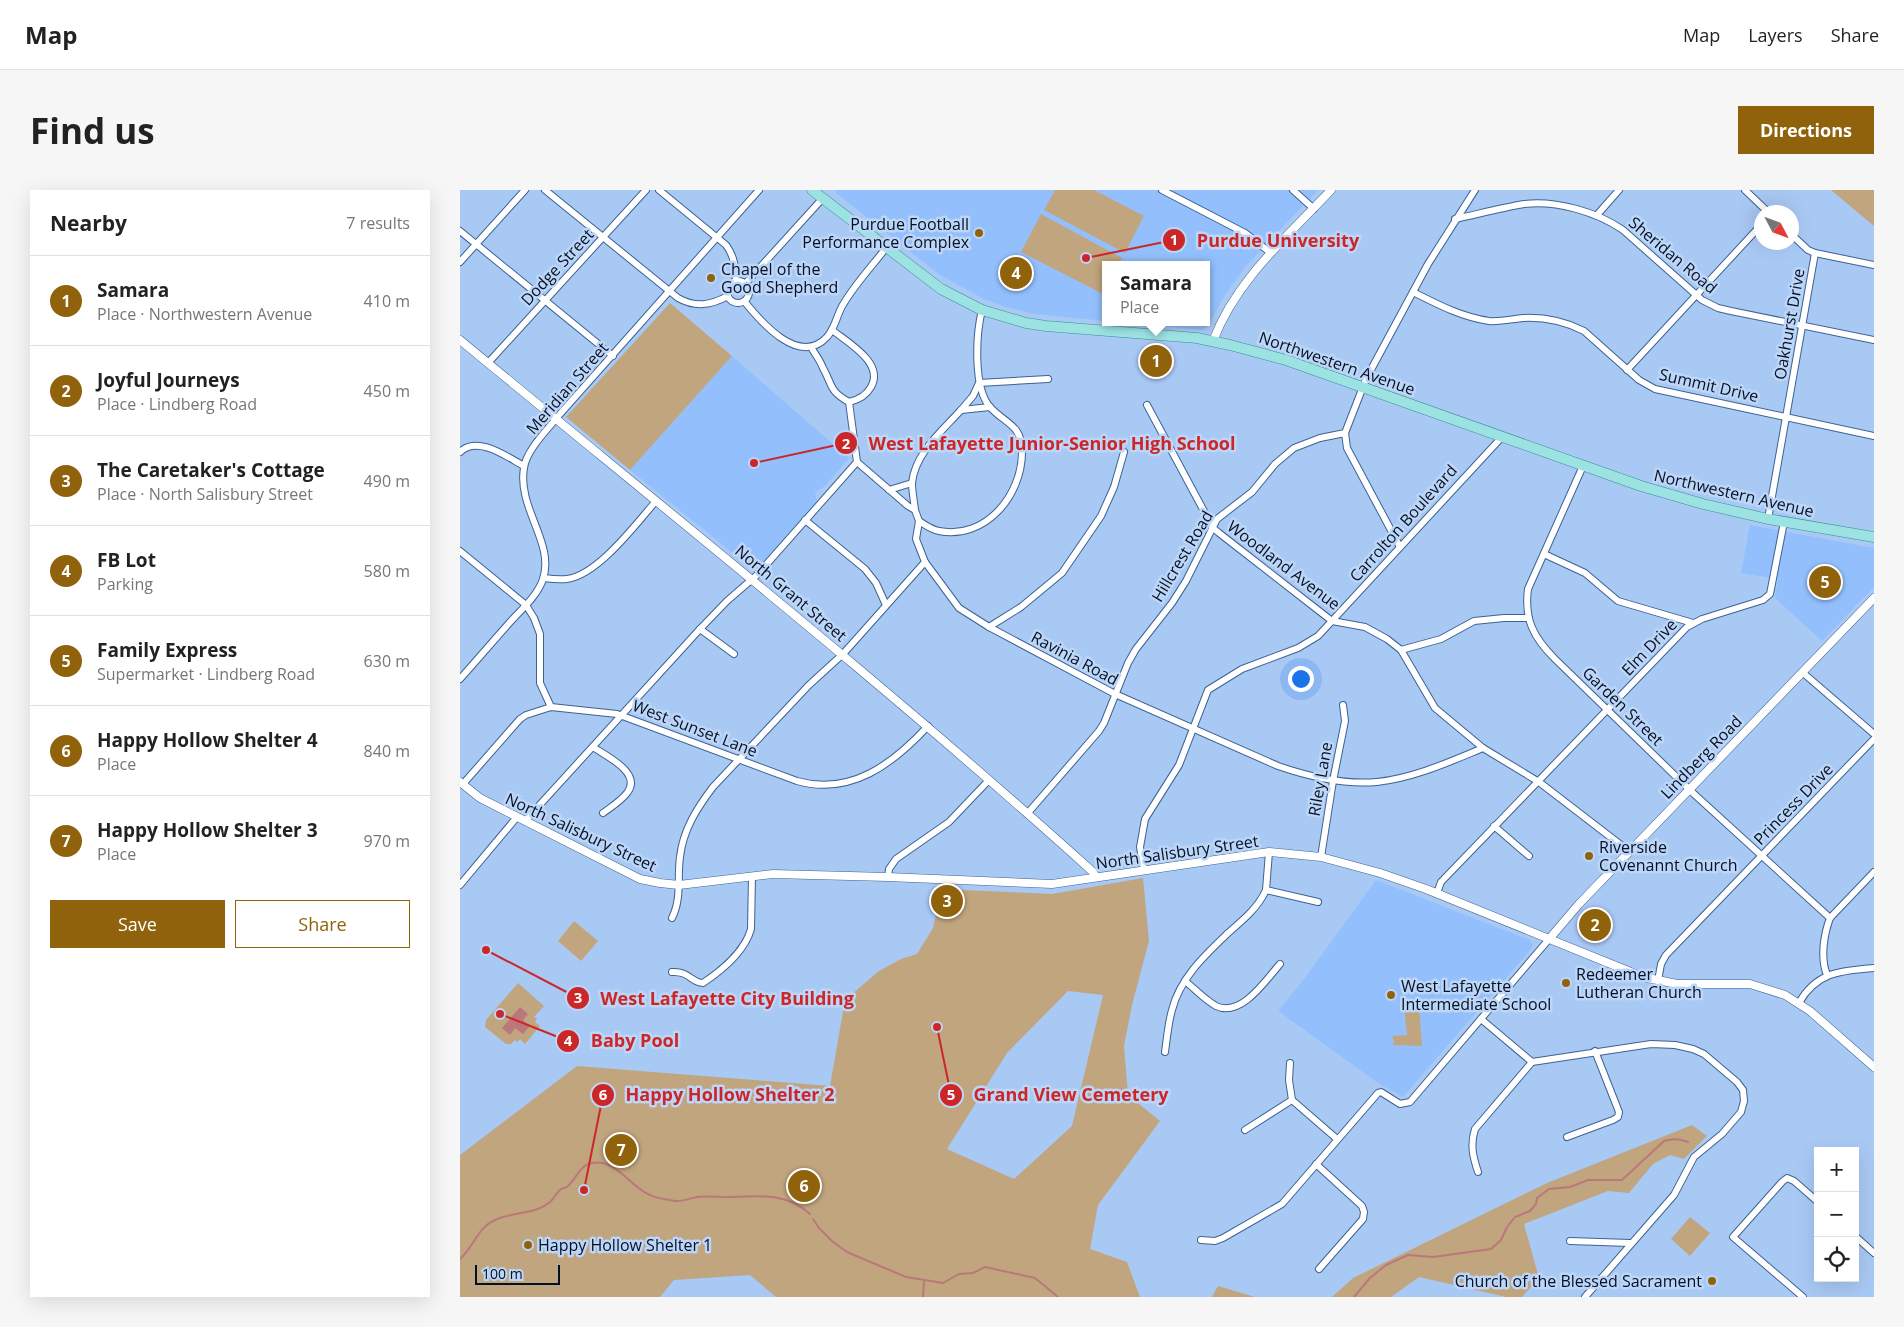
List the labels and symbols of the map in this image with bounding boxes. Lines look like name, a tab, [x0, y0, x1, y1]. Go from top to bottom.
north arrow	[1754, 205, 1799, 250]
street label: Sheridan Road	[1624, 212, 1722, 298]
place label: Purdue Football Performance Complex	[802, 213, 970, 253]
street label: Dodge Street	[516, 224, 599, 310]
callout: Purdue University	[1161, 224, 1369, 257]
marker: Purdue Football Performance Complex	[973, 227, 985, 239]
text: Purdue University	[1197, 228, 1360, 252]
text: 1	[1170, 229, 1178, 249]
pin: 4	[1000, 254, 1032, 292]
place label: Chapel of the Good Shepherd	[721, 258, 838, 298]
street label: Oakhurst Drive	[1768, 267, 1810, 381]
marker: Chapel of the Good Shepherd	[705, 272, 717, 284]
street label: Northwestern Avenue	[1256, 326, 1418, 400]
street label: Meridian Street	[521, 337, 613, 439]
pin: 1	[1140, 342, 1172, 380]
street label: Summit Drive	[1657, 363, 1761, 407]
callout: West Lafayette Junior-Senior High School	[833, 427, 1245, 460]
text: West Lafayette Junior-Senior High School	[869, 431, 1235, 455]
text: 2	[842, 433, 851, 453]
street label: Carrolton Boulevard	[1344, 460, 1462, 586]
street label: Northwestern Avenue	[1652, 464, 1816, 522]
street label: Hillcrest Road	[1146, 506, 1218, 606]
street label: Woodland Avenue	[1223, 515, 1345, 615]
street label: North Grant Street	[731, 540, 852, 646]
pin: 5	[1809, 563, 1841, 601]
street label: Elm Drive	[1616, 614, 1682, 680]
street label: Ravinia Road	[1028, 626, 1122, 690]
street label: Garden Street	[1578, 662, 1668, 750]
your location	[1288, 666, 1314, 692]
street label: West Sunset Lane	[629, 694, 761, 762]
street label: Lindberg Road	[1655, 710, 1747, 804]
street label: Riley Lane	[1303, 740, 1337, 818]
street label: Princess Drive	[1749, 758, 1837, 849]
street label: North Salisbury Street	[502, 787, 660, 877]
street label: North Salisbury Street	[1094, 830, 1260, 874]
place label: Riverside Covenannt Church	[1599, 836, 1738, 876]
marker: Riverside Covenannt Church	[1583, 850, 1595, 862]
pin: 3	[931, 882, 963, 920]
pin: 2	[1579, 906, 1611, 944]
place label: Redeemer Lutheran Church	[1576, 963, 1702, 1003]
place label: West Lafayette Intermediate School	[1401, 975, 1551, 1015]
marker: Redeemer Lutheran Church	[1560, 977, 1572, 989]
callout: West Lafayette City Building	[566, 982, 864, 1015]
text: West Lafayette City Building	[600, 986, 854, 1010]
text: 3	[574, 987, 582, 1007]
marker: West Lafayette Intermediate School	[1385, 989, 1397, 1001]
callout: Baby Pool	[556, 1025, 689, 1058]
text: Baby Pool	[591, 1028, 679, 1052]
text: 4	[564, 1030, 573, 1050]
callout: Grand View Cemetery	[939, 1078, 1179, 1111]
callout: Happy Hollow Shelter 2	[591, 1079, 845, 1112]
text: Happy Hollow Shelter 2	[626, 1082, 834, 1106]
text: Grand View Cemetery	[973, 1082, 1169, 1106]
text: 6	[599, 1084, 608, 1104]
text: 5	[947, 1084, 955, 1104]
pin: 7	[605, 1131, 637, 1169]
pin: 6	[788, 1167, 820, 1205]
place label: Happy Hollow Shelter 1	[538, 1234, 712, 1256]
marker: Happy Hollow Shelter 1	[522, 1239, 534, 1251]
scale bar	[475, 1262, 560, 1285]
place label: Church of the Blessed Sacrament	[1455, 1270, 1702, 1292]
marker: Church of the Blessed Sacrament	[1706, 1275, 1718, 1287]

